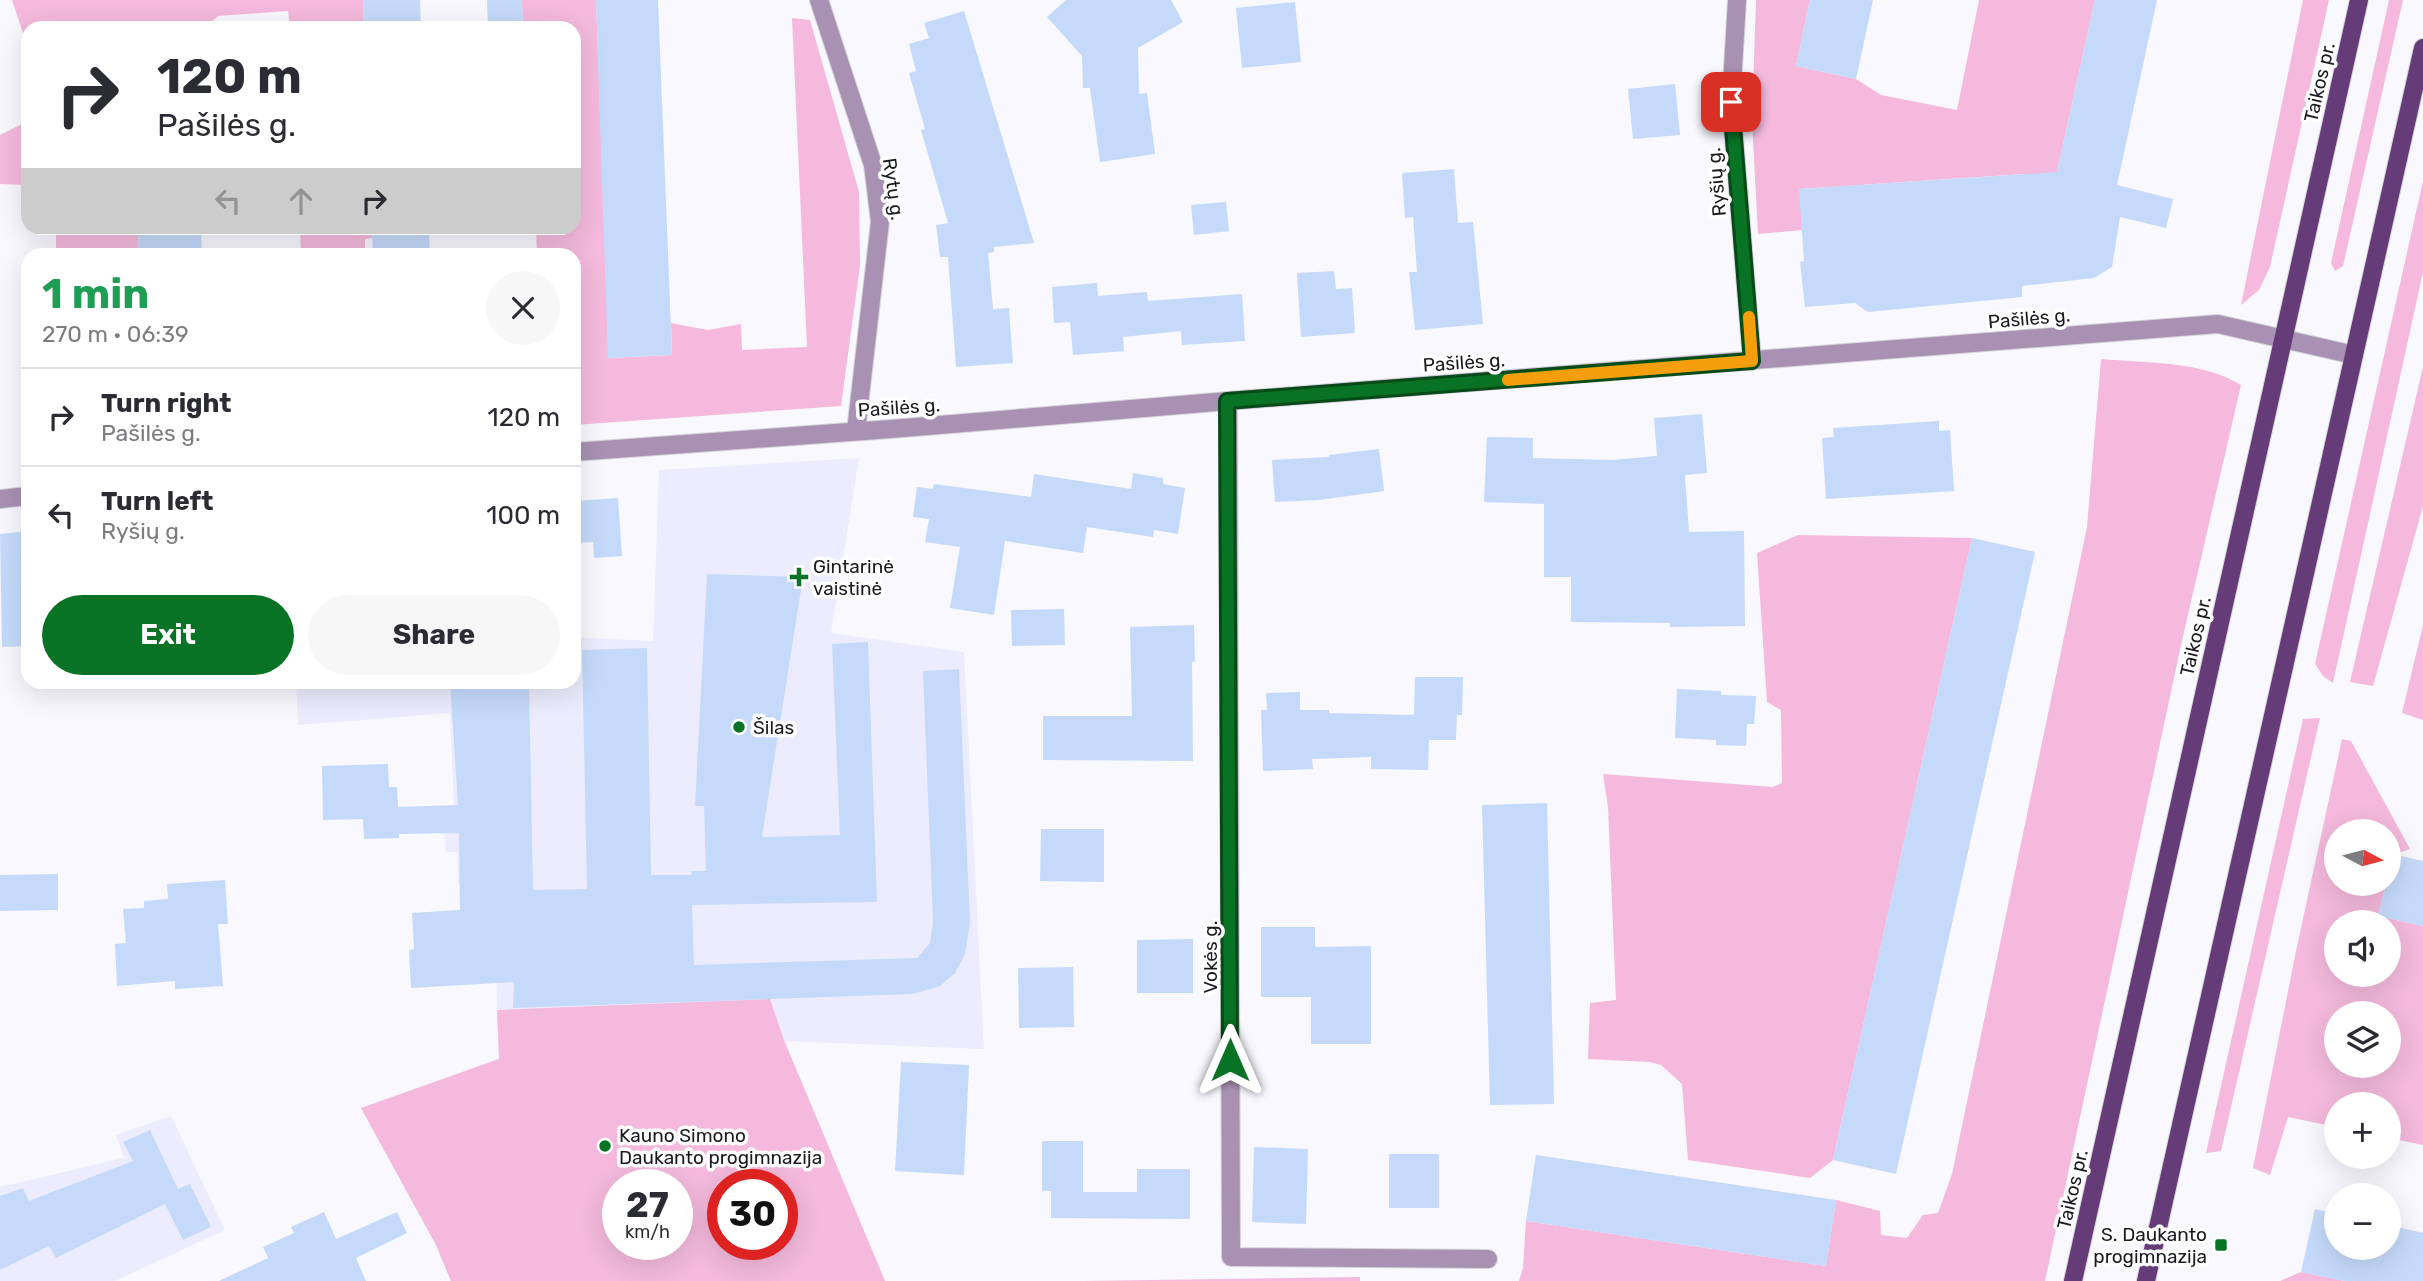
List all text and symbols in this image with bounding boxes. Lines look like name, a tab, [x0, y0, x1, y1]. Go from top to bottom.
street label: Taikos pr.	[2299, 40, 2340, 124]
text: 120 m	[157, 47, 302, 105]
icon: right	[42, 49, 133, 140]
pin	[1701, 72, 1761, 132]
icon: arrive	[1712, 83, 1750, 121]
text: Pašilės g.	[157, 106, 296, 144]
street label: Ryšių g.	[1702, 147, 1731, 217]
street label: Rytų g.	[878, 156, 909, 222]
icon: left	[209, 182, 247, 220]
icon: ahead	[282, 182, 320, 220]
icon: right	[355, 182, 393, 220]
text: 1 min	[42, 269, 149, 319]
button: close	[486, 271, 560, 345]
street label: Pašilės g.	[1987, 303, 2071, 334]
text: 270 m · 06:39	[42, 320, 189, 348]
street label: Pašilės g.	[1422, 348, 1506, 377]
text: Turn right	[101, 388, 231, 419]
street label: Pašilės g.	[857, 393, 941, 422]
icon: right	[42, 398, 80, 436]
text: 120 m	[488, 402, 560, 433]
text: Pašilės g.	[101, 419, 201, 447]
text: Turn left	[101, 486, 213, 517]
icon: left	[42, 496, 80, 534]
text: 100 m	[486, 500, 560, 531]
text: Ryšių g.	[101, 517, 185, 545]
place label: Gintarinė vaistinė	[813, 555, 894, 600]
marker: Gintarinė vaistinė	[791, 569, 807, 585]
street label: Taikos pr.	[2175, 594, 2216, 678]
button: Exit	[42, 595, 294, 675]
button: Share	[308, 595, 560, 675]
place label: Šilas	[753, 716, 794, 739]
marker: Šilas	[731, 719, 747, 735]
north arrow	[2324, 819, 2401, 896]
map controls	[2324, 819, 2401, 1260]
button: sound	[2324, 910, 2401, 987]
street label: Vokės g.	[1199, 921, 1222, 993]
button: layers	[2324, 1001, 2401, 1078]
position arrow	[1193, 1023, 1267, 1097]
button: +	[2324, 1092, 2401, 1169]
place label: Kauno Simono Daukanto progimnazija	[619, 1124, 822, 1169]
marker: Kauno Simono Daukanto progimnazija	[597, 1138, 613, 1154]
street label: Taikos pr.	[2052, 1147, 2093, 1231]
speed limit sign: 30	[707, 1169, 798, 1260]
button: −	[2324, 1183, 2401, 1260]
text: 27	[626, 1184, 669, 1226]
text: km/h	[625, 1221, 670, 1243]
place label: S. Daukanto progimnazija	[2093, 1223, 2207, 1268]
marker: S. Daukanto progimnazija	[2213, 1237, 2229, 1253]

